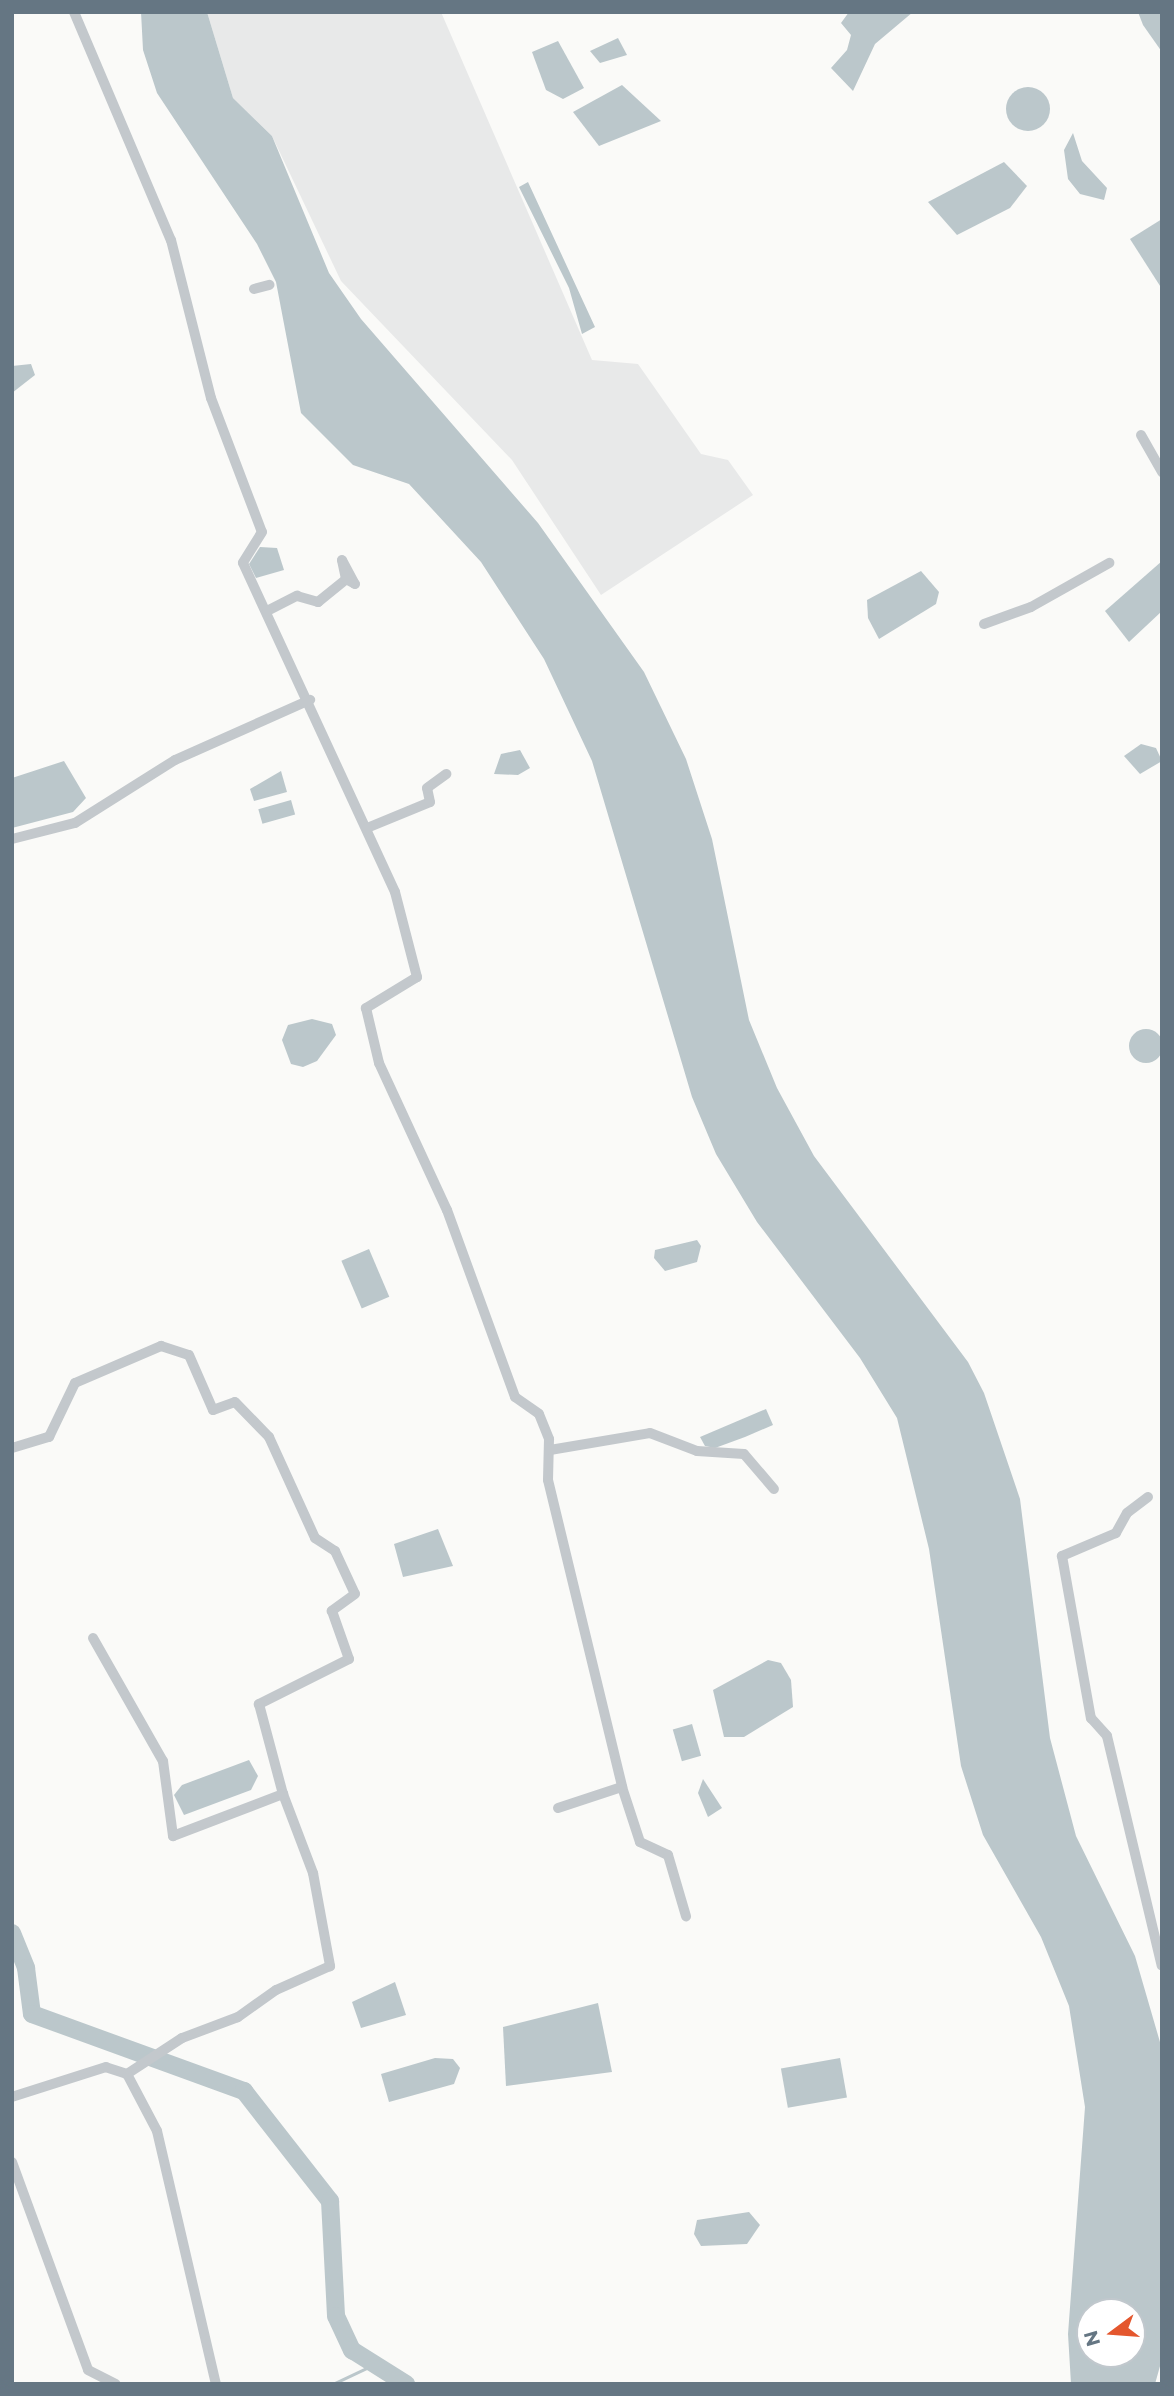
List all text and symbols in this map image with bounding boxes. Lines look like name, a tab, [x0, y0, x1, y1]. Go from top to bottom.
north arrow	[1076, 2298, 1146, 2368]
text: N	[1079, 2328, 1105, 2349]

